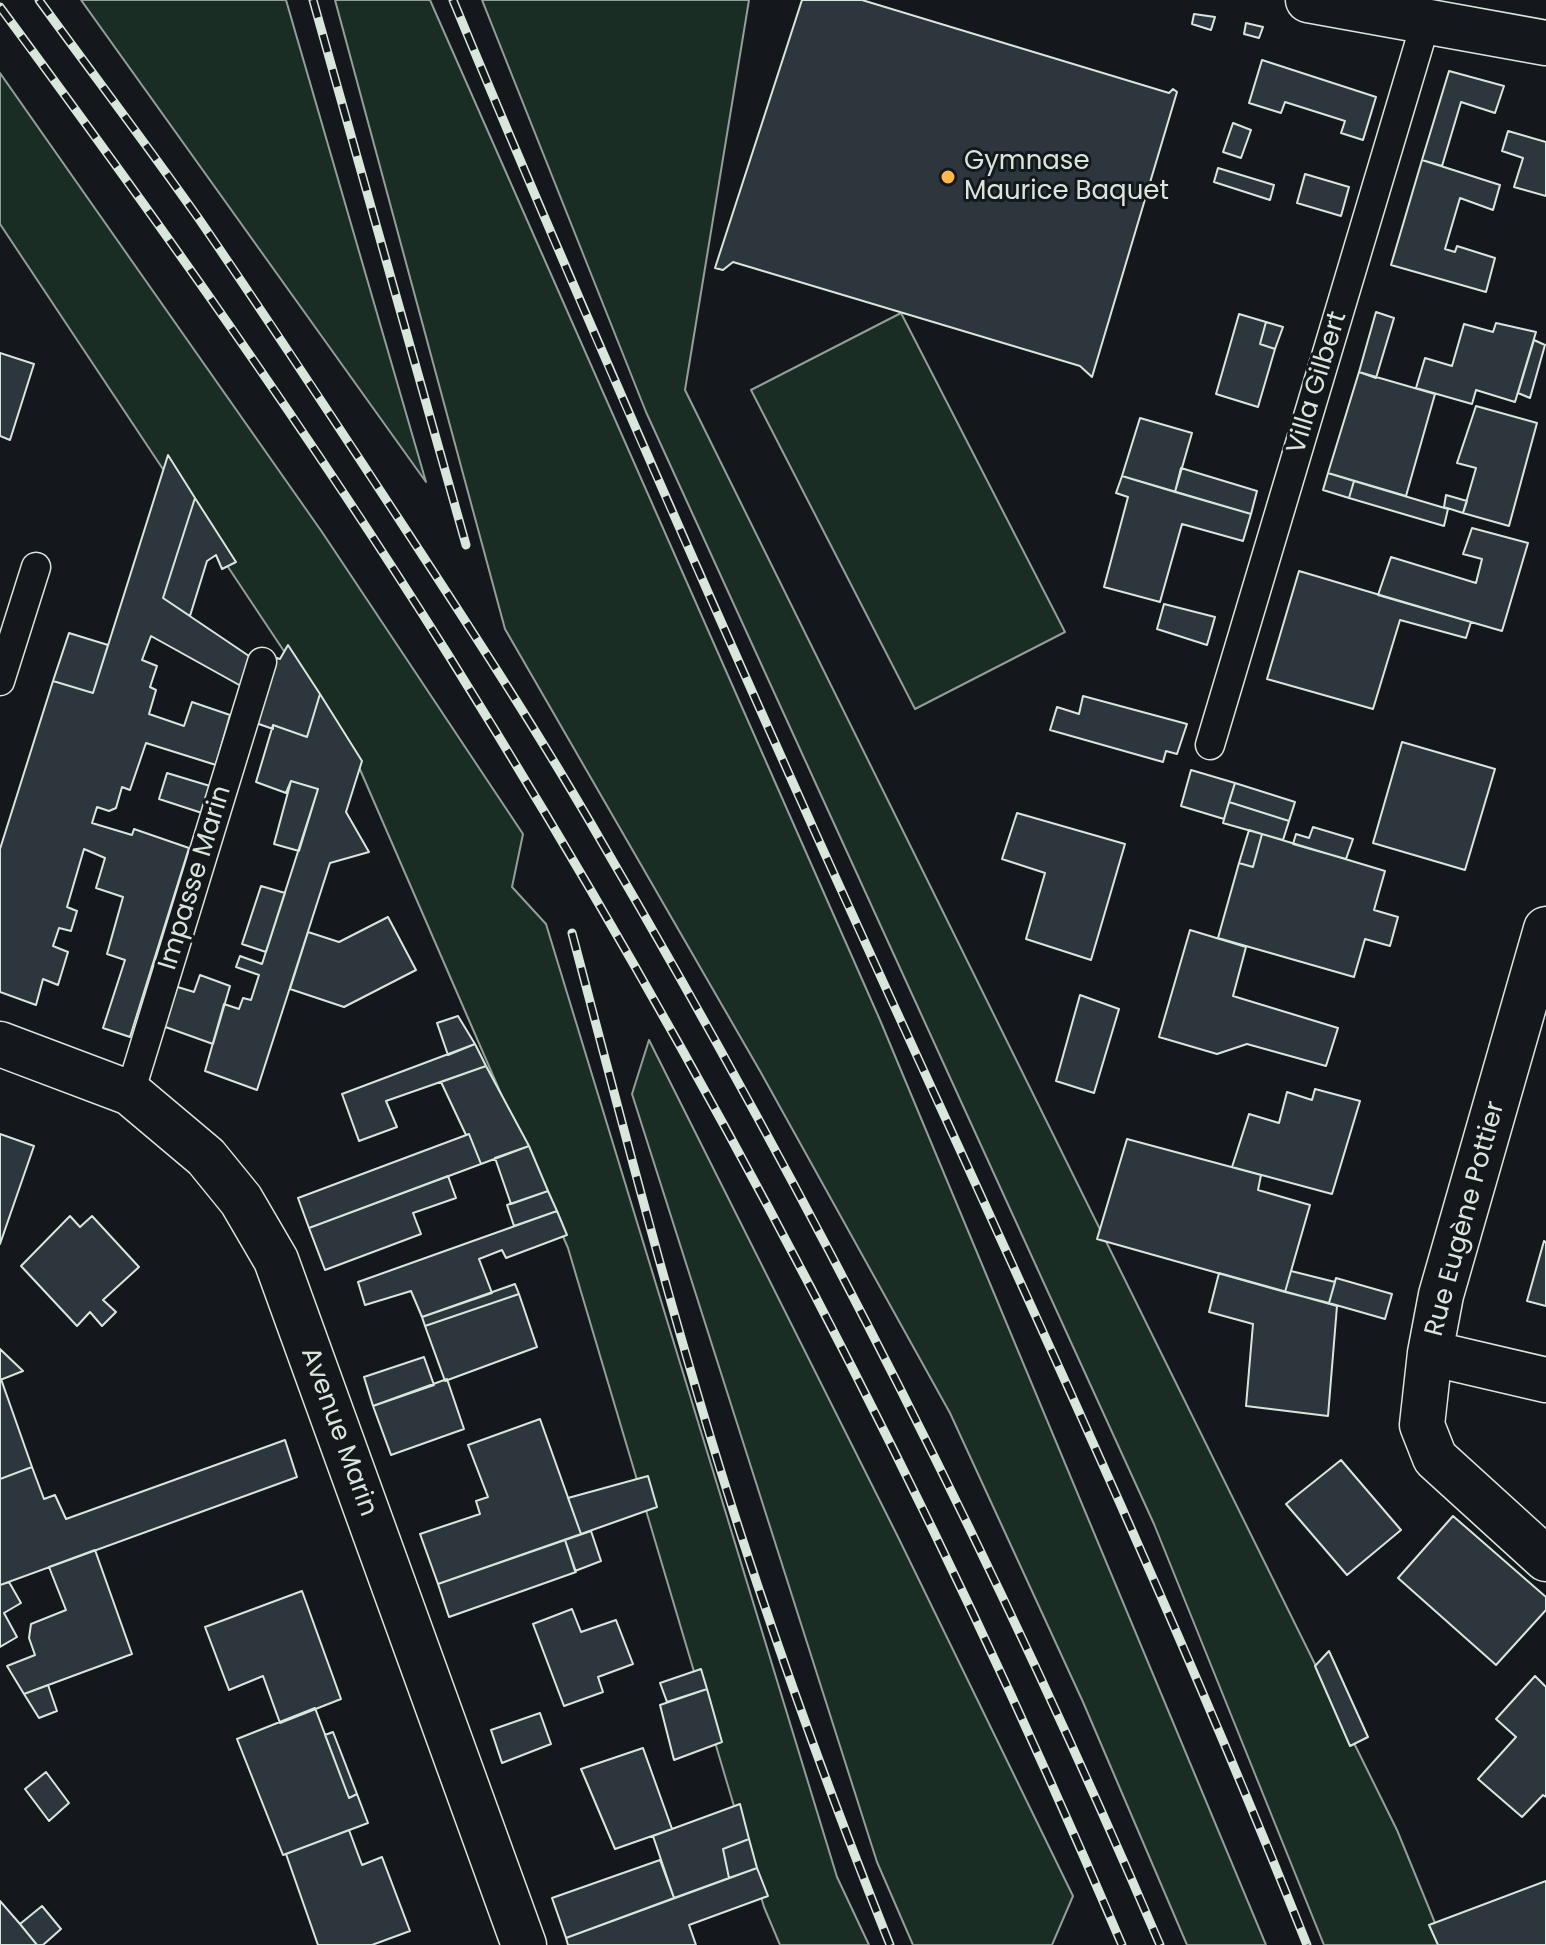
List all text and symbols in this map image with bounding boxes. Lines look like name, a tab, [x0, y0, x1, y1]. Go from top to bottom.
place label: Gymnase Maurice Baquet	[964, 146, 1169, 208]
marker: Gymnase Maurice Baquet	[939, 168, 957, 186]
street label: Villa Gilbert	[1282, 308, 1354, 458]
street label: Impasse Marin	[153, 782, 239, 974]
street label: Rue Eugène Pottier	[1420, 1098, 1512, 1340]
street label: Avenue Marin	[293, 1343, 383, 1521]

